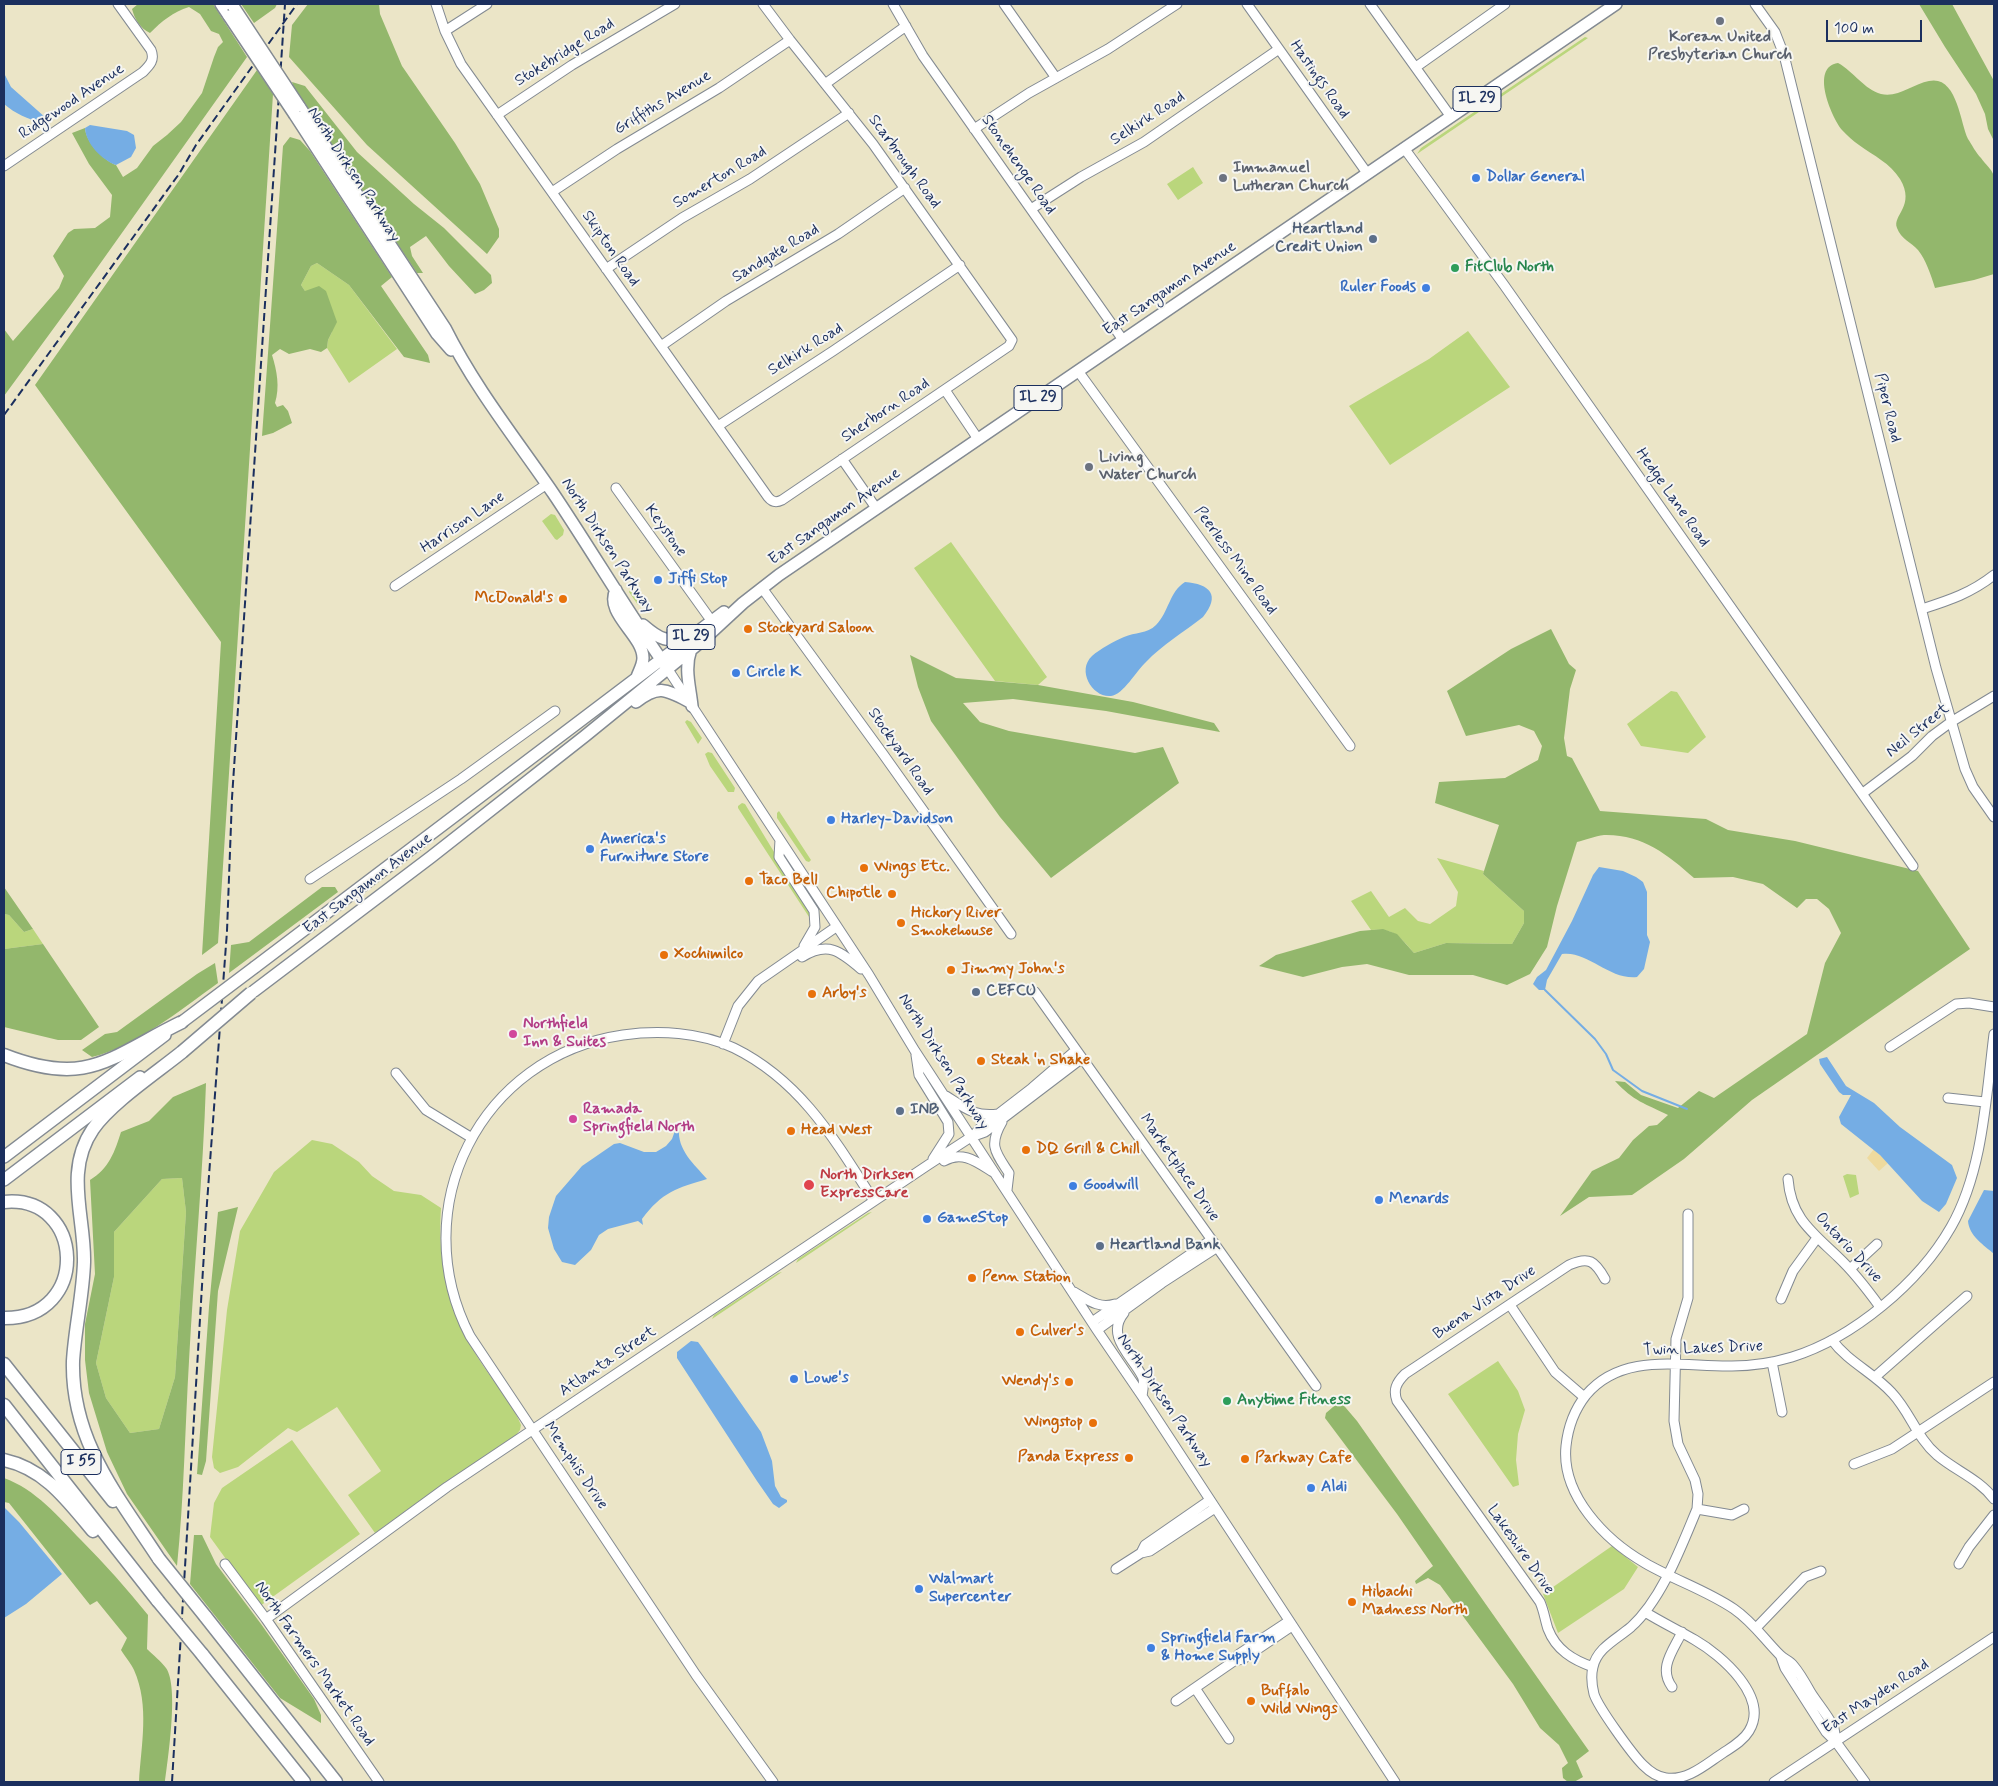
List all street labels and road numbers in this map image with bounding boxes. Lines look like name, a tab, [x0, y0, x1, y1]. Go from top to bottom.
street label: Stokebridge Road	[512, 15, 618, 91]
street label: Hastings Road	[1285, 37, 1353, 123]
street label: Ridgewood Avenue	[16, 60, 128, 144]
street label: Griffiths Avenue	[611, 66, 715, 140]
road number: IL 29	[1453, 86, 1501, 112]
street label: Selkirk Road	[1107, 88, 1189, 150]
street label: North Dirksen Parkway	[302, 104, 404, 246]
street label: Scarbrough Road	[863, 111, 945, 213]
street label: Stonehenge Road	[976, 111, 1060, 219]
street label: Somerton Road	[670, 143, 770, 213]
street label: Skipton Road	[577, 207, 643, 291]
street label: Sandgate Road	[729, 221, 823, 287]
street label: East Sangamon Avenue	[1100, 237, 1240, 341]
street label: Selkirk Road	[765, 319, 847, 381]
street label: Piper Road	[1869, 371, 1905, 445]
street label: Sherborn Road	[838, 375, 934, 447]
road number: IL 29	[1014, 386, 1062, 410]
street label: Hedge Lane Road	[1631, 445, 1713, 551]
street label: East Sangamon Avenue	[765, 464, 905, 570]
street label: North Dirksen Parkway	[556, 475, 658, 617]
street label: Harrison Lane	[417, 488, 509, 558]
street label: Keystone	[640, 501, 690, 561]
street label: Peerless Mine Road	[1189, 503, 1281, 619]
road number: IL 29	[667, 624, 715, 650]
street label: Neil Street	[1883, 700, 1953, 762]
street label: Stockyard Road	[863, 705, 937, 799]
street label: East Sangamon Avenue	[300, 829, 436, 939]
street label: North Dirksen Parkway	[893, 990, 993, 1134]
street label: Marketplace Drive	[1135, 1111, 1223, 1225]
street label: Ontario Drive	[1810, 1209, 1886, 1287]
street label: Buena Vista Drive	[1430, 1262, 1540, 1344]
street label: Atlanta Street	[556, 1323, 660, 1401]
street label: North Dirksen Parkway	[1112, 1331, 1216, 1471]
street label: Twin Lakes Drive	[1643, 1337, 1763, 1361]
street label: Memphis Drive	[539, 1418, 611, 1514]
road number: I 55	[61, 1450, 101, 1474]
street label: Lakeshire Drive	[1482, 1502, 1558, 1598]
street label: North Farmers Market Road	[250, 1578, 378, 1750]
street label: East Mayden Road	[1819, 1655, 1933, 1739]

